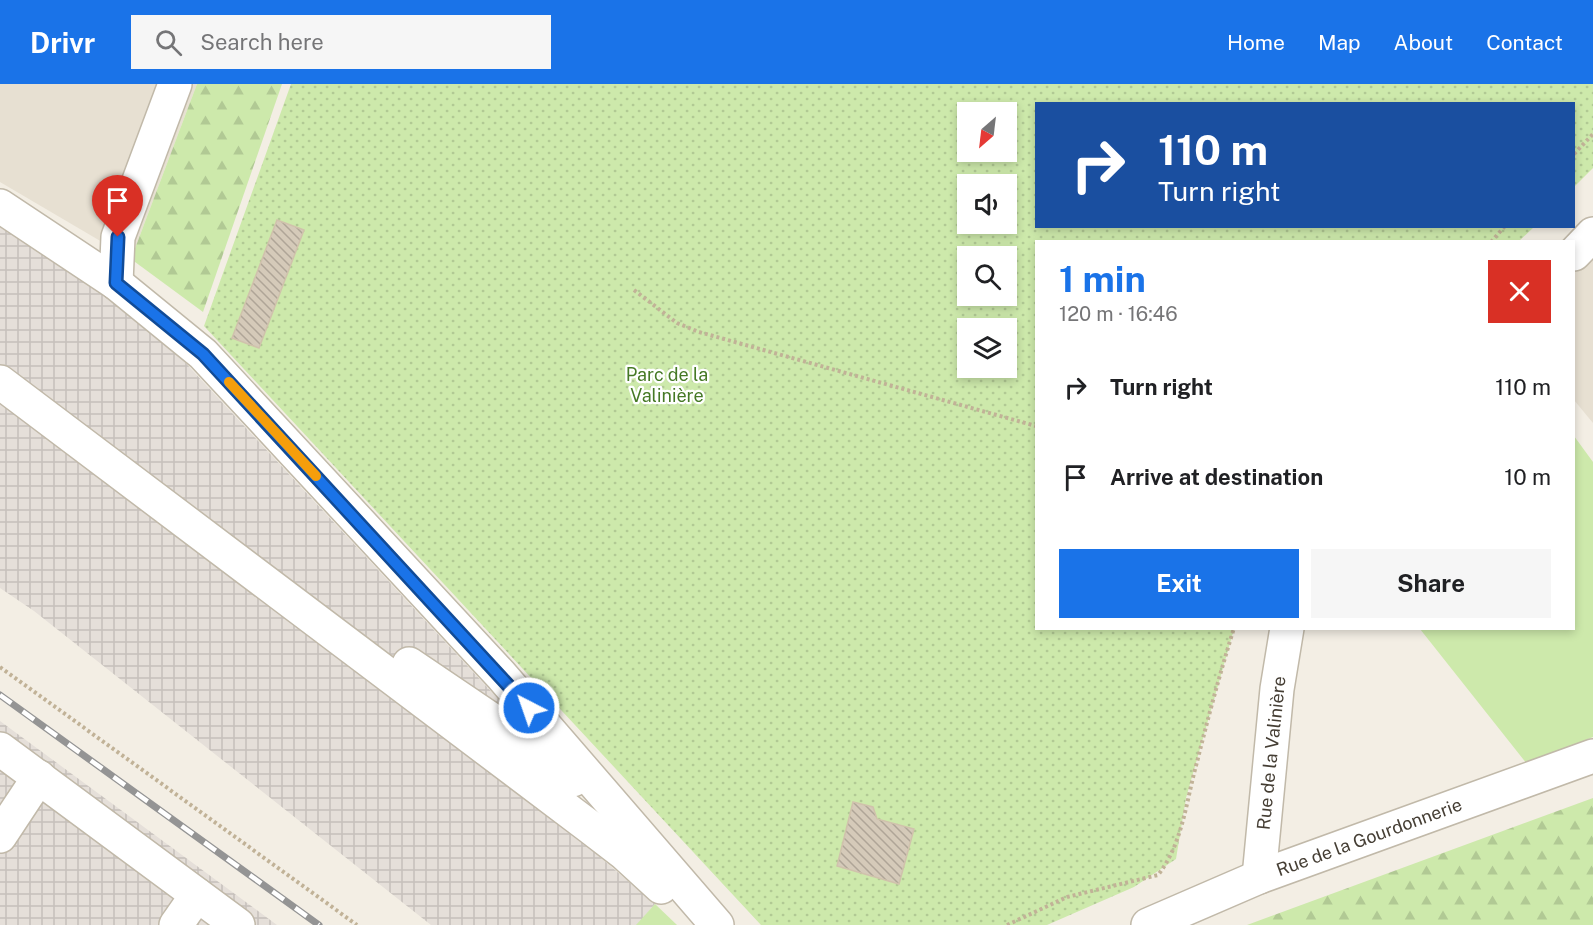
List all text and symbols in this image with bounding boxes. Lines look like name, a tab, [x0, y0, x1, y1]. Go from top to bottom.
search box	[131, 15, 551, 69]
text: Drivr	[30, 26, 95, 59]
icon: search	[152, 26, 185, 59]
text: Search here	[200, 29, 324, 55]
text: Home	[1227, 30, 1285, 55]
text: Map	[1318, 30, 1361, 55]
text: About	[1394, 30, 1453, 55]
text: Contact	[1486, 30, 1563, 55]
north arrow	[957, 102, 1017, 162]
map controls	[957, 102, 1017, 378]
text: 110 m	[1158, 125, 1268, 174]
icon: right	[1059, 126, 1137, 204]
button: sound	[957, 174, 1017, 234]
pin	[92, 175, 143, 237]
text: Turn right	[1158, 175, 1281, 207]
icon: arrive	[101, 184, 134, 217]
button: search	[957, 246, 1017, 306]
text: 1 min	[1059, 258, 1146, 300]
button: close	[1488, 260, 1551, 323]
text: 120 m · 16:46	[1059, 302, 1178, 326]
button: layers	[957, 318, 1017, 378]
park label: Parc de la Valinière	[626, 364, 708, 406]
icon: right	[1059, 371, 1092, 404]
text: Turn right	[1110, 374, 1213, 400]
text: 110 m	[1495, 374, 1551, 400]
icon: arrive	[1059, 461, 1092, 494]
text: Arrive at destination	[1110, 464, 1323, 490]
text: 10 m	[1504, 464, 1551, 490]
button: Exit	[1059, 549, 1299, 618]
button: Share	[1311, 549, 1551, 618]
street label: Rue de la Valinière	[1252, 675, 1290, 831]
position arrow	[497, 676, 561, 740]
street label: Rue de la Gourdonnerie	[1273, 794, 1465, 880]

